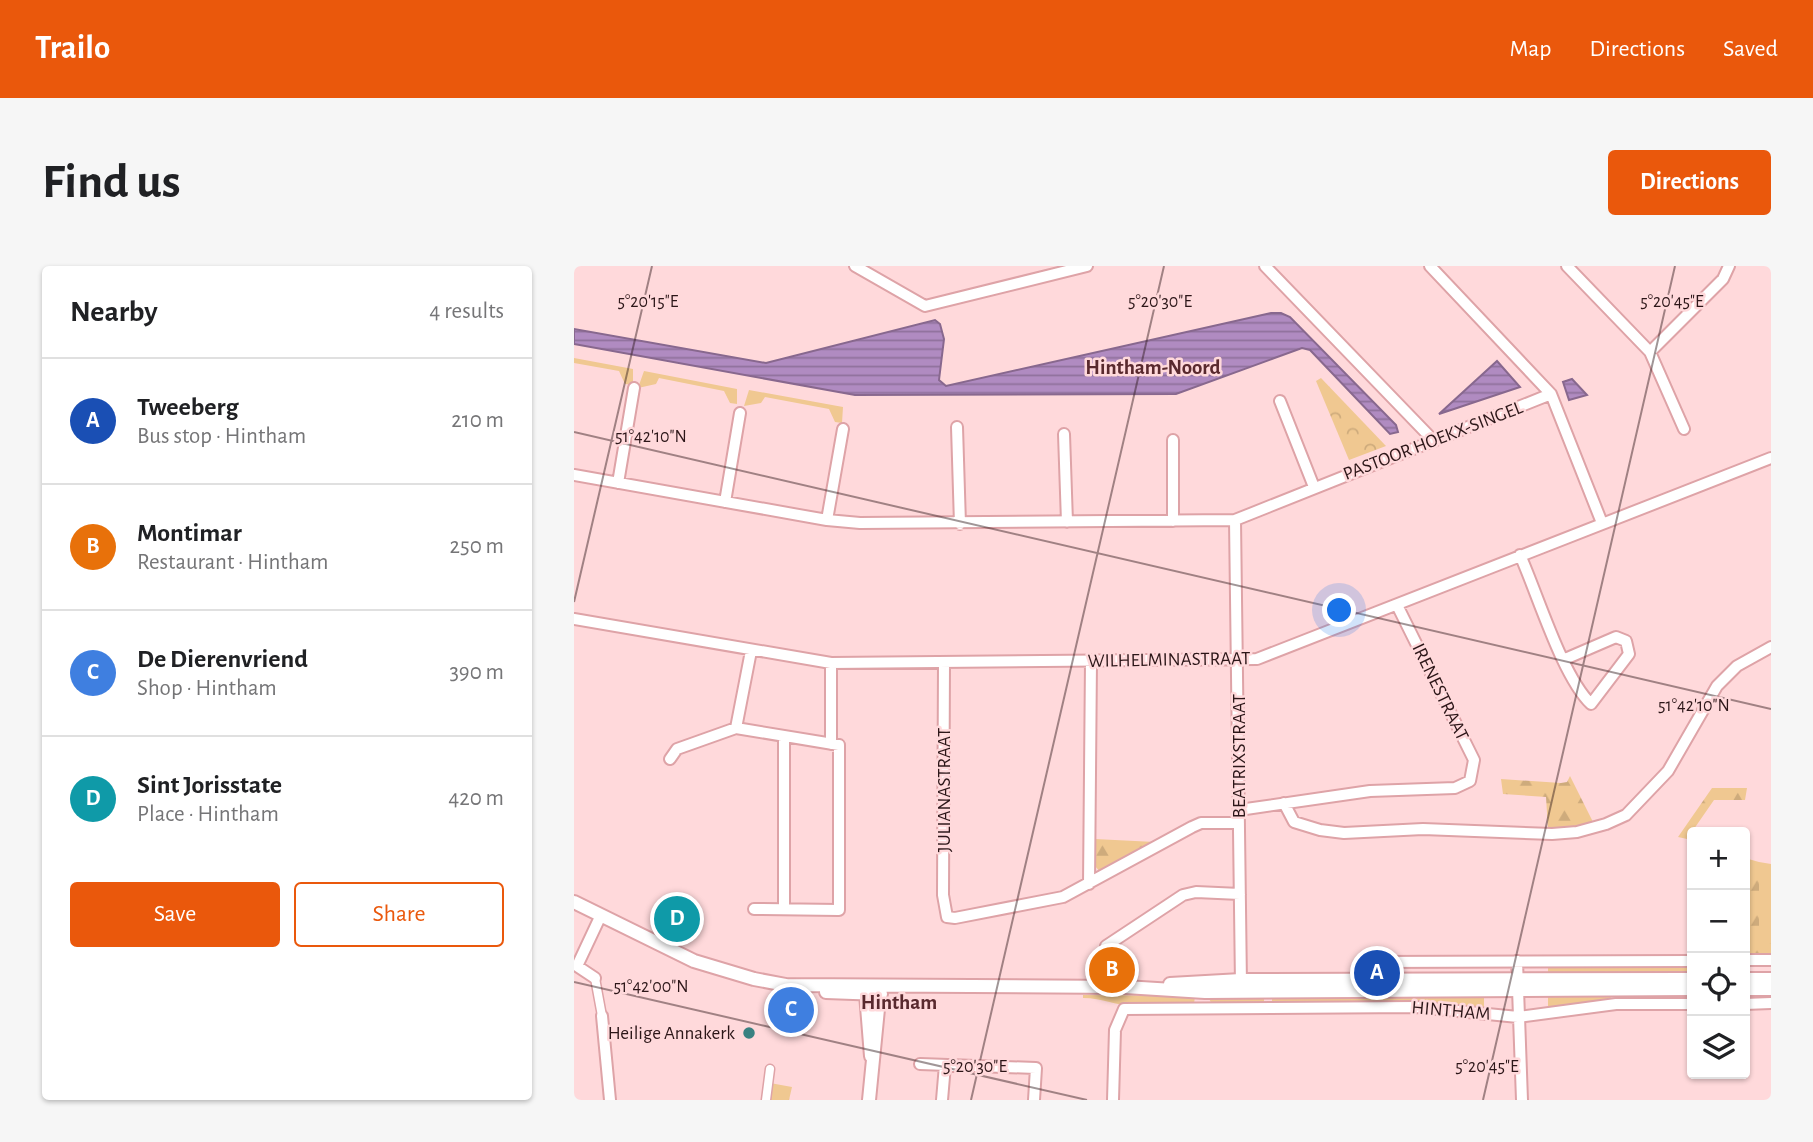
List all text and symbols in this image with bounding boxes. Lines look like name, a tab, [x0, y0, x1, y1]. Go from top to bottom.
text: Trailo	[35, 32, 110, 65]
text: Map	[1509, 37, 1551, 61]
text: Directions	[1589, 37, 1685, 61]
text: Saved	[1723, 37, 1778, 61]
button: Directions	[1608, 150, 1771, 215]
text: Find us	[42, 158, 181, 207]
text: 5°20'15"E	[618, 293, 679, 311]
text: 5°20'30"E	[1128, 293, 1192, 311]
text: 5°20'45"E	[1640, 293, 1704, 311]
text: Nearby	[70, 297, 158, 327]
text: 4 results	[429, 300, 504, 323]
district label: Hintham-Noord	[1085, 357, 1221, 378]
text: Tweeberg	[137, 394, 239, 420]
street label: PASTOOR HOEKX-SINGEL	[1341, 398, 1525, 484]
text: A	[86, 409, 100, 432]
text: 210 m	[451, 409, 504, 432]
text: Bus stop · Hintham	[137, 425, 306, 448]
text: 51°42'10"N	[615, 428, 687, 446]
text: Montimar	[137, 520, 242, 546]
text: B	[86, 535, 100, 558]
text: 250 m	[450, 535, 504, 558]
text: Restaurant · Hintham	[137, 551, 328, 574]
your location	[1322, 593, 1356, 627]
street label: IRENESTRAAT	[1408, 640, 1472, 744]
text: De Dierenvriend	[137, 646, 308, 672]
street label: WILHELMINASTRAAT	[1087, 649, 1251, 671]
text: C	[87, 661, 99, 684]
text: 390 m	[449, 661, 504, 684]
text: Shop · Hintham	[137, 677, 277, 700]
street label: BEATRIXSTRAAT	[1230, 694, 1249, 818]
text: 51°42'10"N	[1658, 697, 1730, 715]
street label: JULIANASTRAAT	[935, 728, 954, 852]
text: Sint Jorisstate	[137, 772, 282, 798]
text: D	[85, 787, 101, 810]
text: 420 m	[448, 787, 504, 810]
text: Place · Hintham	[137, 803, 279, 826]
map controls	[1687, 827, 1750, 1079]
button: +	[1687, 827, 1750, 890]
button: Save	[70, 882, 280, 947]
button: Share	[294, 882, 504, 947]
button: −	[1687, 890, 1750, 953]
pin: D	[654, 893, 700, 945]
pin: B	[1089, 944, 1135, 996]
pin: A	[1354, 947, 1400, 999]
button: locate	[1687, 953, 1750, 1016]
text: 51°42'00"N	[613, 978, 689, 996]
pin: C	[768, 984, 814, 1036]
district label: Hintham	[861, 992, 937, 1013]
street label: HINTHAM	[1411, 998, 1491, 1024]
button: layers	[1687, 1016, 1750, 1079]
place label: Heilige Annakerk	[608, 1024, 735, 1043]
marker: Heilige Annakerk	[741, 1025, 757, 1041]
text: 5°20'30"E	[943, 1058, 1007, 1076]
text: 5°20'45"E	[1455, 1058, 1519, 1076]

